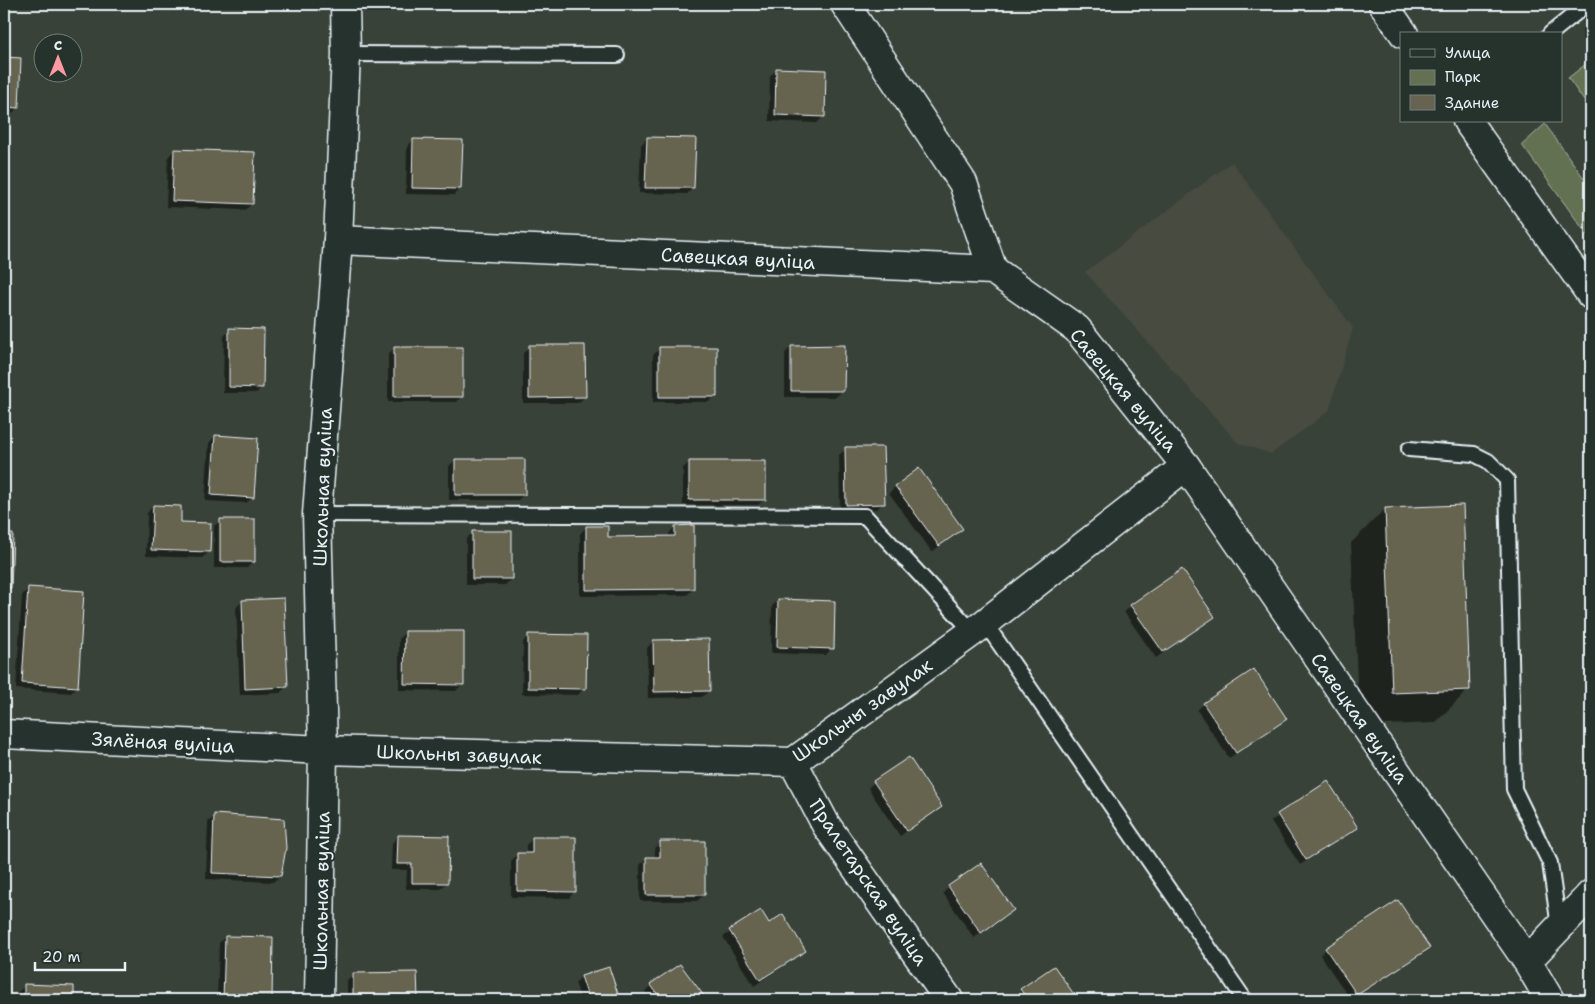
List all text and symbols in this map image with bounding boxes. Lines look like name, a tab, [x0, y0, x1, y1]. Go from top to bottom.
north arrow	[32, 32, 82, 82]
legend	[1400, 32, 1562, 122]
text: С	[54, 36, 62, 54]
text: Улица	[1445, 43, 1491, 63]
text: Парк	[1445, 67, 1481, 87]
text: Здание	[1445, 93, 1499, 113]
street label: Савецкая вуліца	[660, 242, 816, 275]
street label: Савецкая вуліца	[1064, 323, 1183, 458]
street label: Школьная вуліца	[307, 407, 338, 567]
street label: Савецкая вуліца	[1305, 648, 1414, 789]
street label: Школьны завулак	[787, 653, 937, 768]
street label: Зялёная вуліца	[91, 726, 235, 759]
street label: Школьны завулак	[376, 739, 542, 770]
street label: Пралетарская вуліца	[804, 794, 934, 971]
street label: Школьная вуліца	[308, 811, 335, 971]
scale bar	[35, 939, 125, 971]
text: 20 m	[42, 947, 81, 967]

